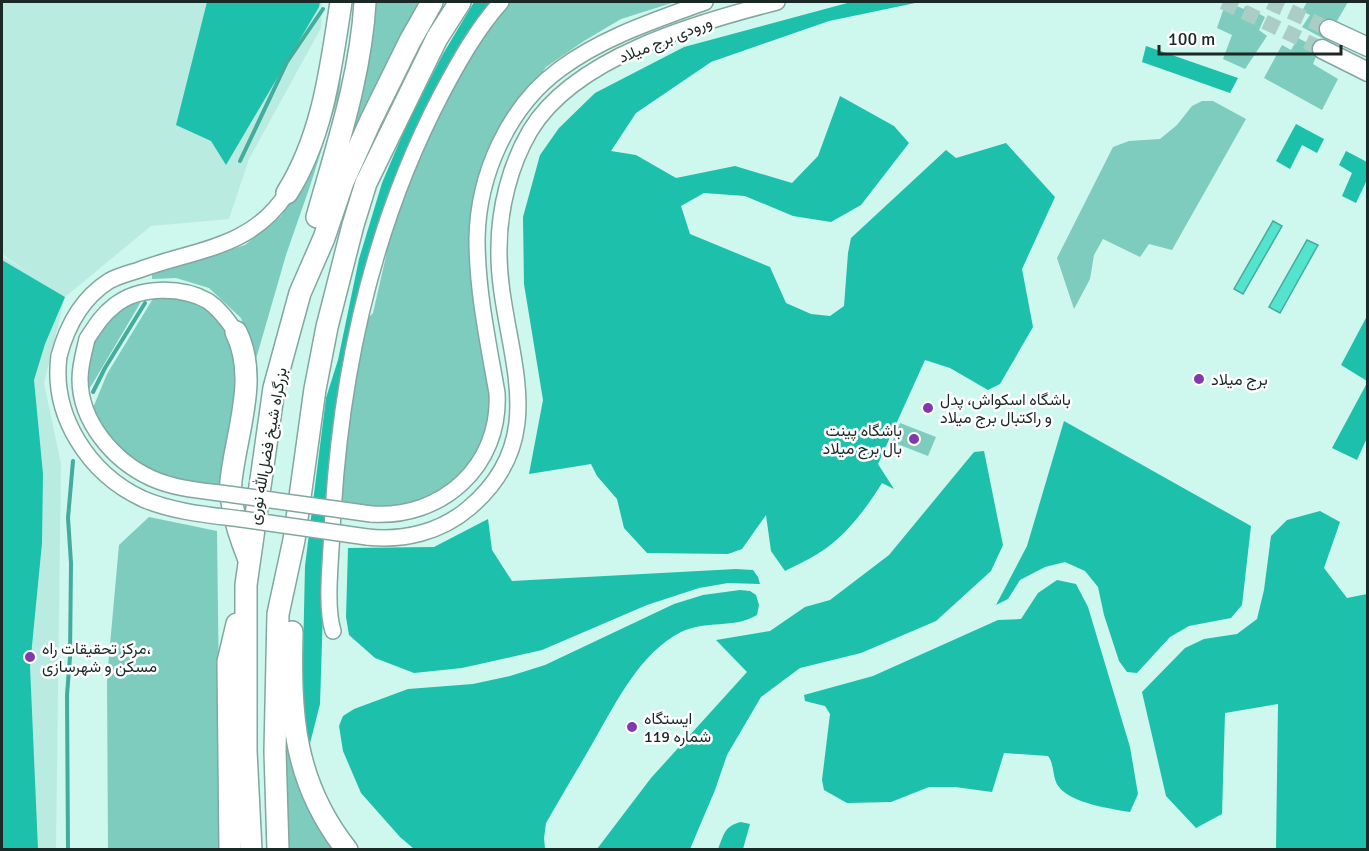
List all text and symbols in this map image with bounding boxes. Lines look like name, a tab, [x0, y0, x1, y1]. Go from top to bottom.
street label: ورودی برج میلاد	[616, 12, 715, 69]
scale bar	[1159, 18, 1340, 56]
text: 100 m	[1168, 28, 1215, 50]
street label: بزرگراه شیخ فضل‌الله نوری	[244, 366, 293, 526]
place label: برج میلاد	[1211, 370, 1268, 391]
marker: برج میلاد	[1192, 372, 1206, 386]
place label: باشگاه اسکواش، پدل و راکتبال برج میلاد	[940, 390, 1071, 429]
marker: باشگاه اسکواش، پدل و راکتبال برج میلاد	[921, 401, 935, 415]
place label: باشگاه پینت بال برج میلاد	[823, 421, 902, 460]
marker: باشگاه پینت بال برج میلاد	[907, 432, 921, 446]
place label: مرکز تحقیقات راه، مسکن و شهرسازی	[42, 639, 157, 677]
marker: مرکز تحقیقات راه، مسکن و شهرسازی	[23, 650, 37, 664]
place label: ایستگاه شماره 119	[644, 709, 711, 747]
marker: ایستگاه شماره 119	[625, 720, 639, 734]

